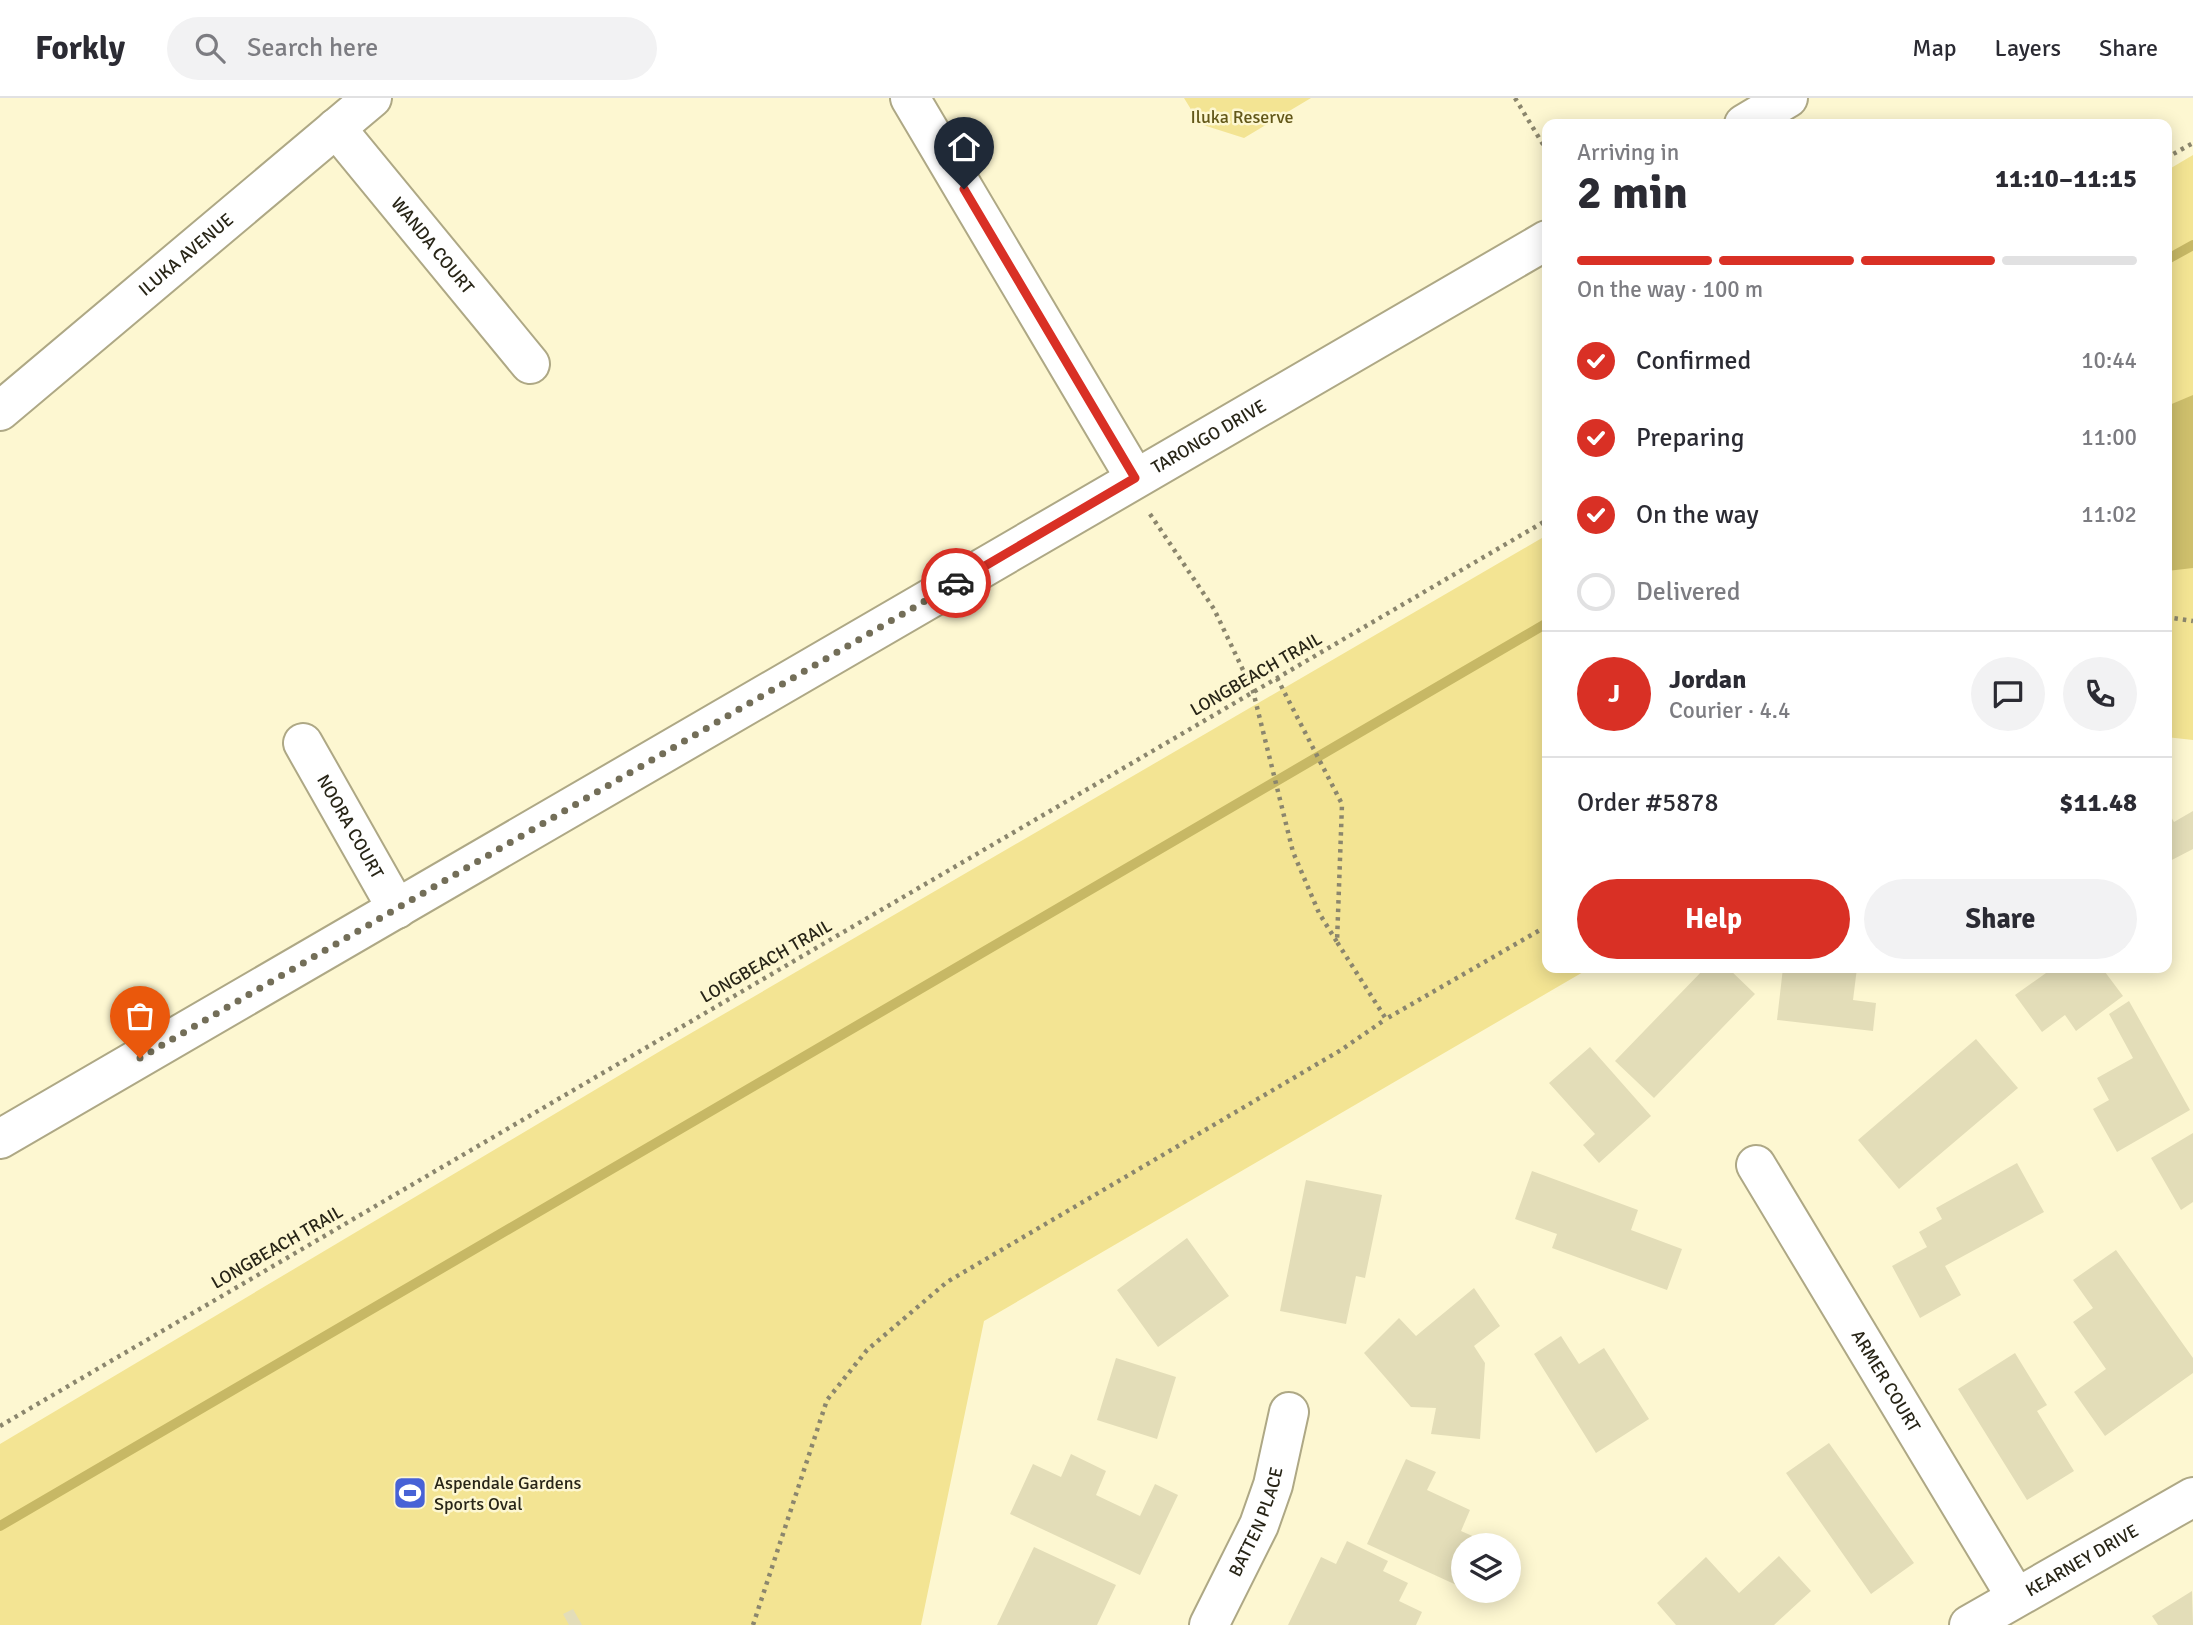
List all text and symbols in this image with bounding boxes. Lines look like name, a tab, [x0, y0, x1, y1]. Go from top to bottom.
search box	[167, 17, 657, 80]
text: Forkly	[35, 28, 125, 69]
icon: search	[191, 29, 229, 67]
text: Search here	[247, 32, 378, 64]
text: Map	[1912, 33, 1957, 63]
text: Layers	[1995, 33, 2061, 63]
text: Share	[2099, 33, 2158, 63]
park label: Iluka Reserve	[1191, 106, 1293, 128]
pin	[934, 117, 994, 189]
icon: home	[945, 128, 983, 166]
text: Arriving in	[1577, 138, 1679, 167]
text: 11:10–11:15	[1995, 163, 2137, 195]
text: 2 min	[1577, 165, 1688, 221]
street label: WANDA COURT	[386, 193, 479, 298]
street label: ILUKA AVENUE	[134, 208, 238, 301]
text: On the way · 100 m	[1577, 275, 1763, 304]
icon: check	[1577, 342, 1615, 380]
text: Confirmed	[1636, 345, 1751, 377]
text: 10:44	[2081, 346, 2137, 375]
street label: TARONGO DRIVE	[1147, 395, 1270, 479]
icon: check	[1577, 419, 1615, 457]
text: Preparing	[1636, 422, 1744, 454]
text: 11:00	[2081, 423, 2137, 452]
icon: check	[1577, 496, 1615, 534]
text: On the way	[1636, 499, 1759, 531]
text: 11:02	[2081, 500, 2137, 529]
courier	[921, 548, 991, 618]
icon: car	[937, 564, 975, 602]
text: Delivered	[1636, 576, 1741, 608]
street label: LONGBEACH TRAIL	[1186, 627, 1326, 721]
button: chat	[1971, 657, 2045, 731]
button: phone	[2063, 657, 2137, 731]
text: Jordan	[1669, 664, 1746, 696]
text: J	[1608, 678, 1620, 710]
text: Courier · 4.4	[1669, 696, 1790, 725]
street label: NOORA COURT	[312, 771, 388, 882]
text: Order #5878	[1577, 787, 1718, 819]
text: $11.48	[2059, 787, 2137, 819]
button: Help	[1577, 879, 1850, 959]
button: Share	[1864, 879, 2137, 959]
street label: LONGBEACH TRAIL	[696, 914, 836, 1008]
pin	[110, 986, 170, 1058]
icon: bag	[121, 997, 159, 1035]
street label: LONGBEACH TRAIL	[207, 1200, 347, 1294]
street label: ARMER COURT	[1847, 1326, 1925, 1436]
street label: BATTEN PLACE	[1224, 1465, 1288, 1580]
place label: Aspendale Gardens Sports Oval	[434, 1472, 582, 1515]
sports icon: Aspendale Gardens Sports Oval	[391, 1474, 429, 1512]
street label: KEARNEY DRIVE	[2021, 1520, 2142, 1601]
map controls	[1451, 1533, 1521, 1603]
button: layers	[1451, 1533, 1521, 1603]

